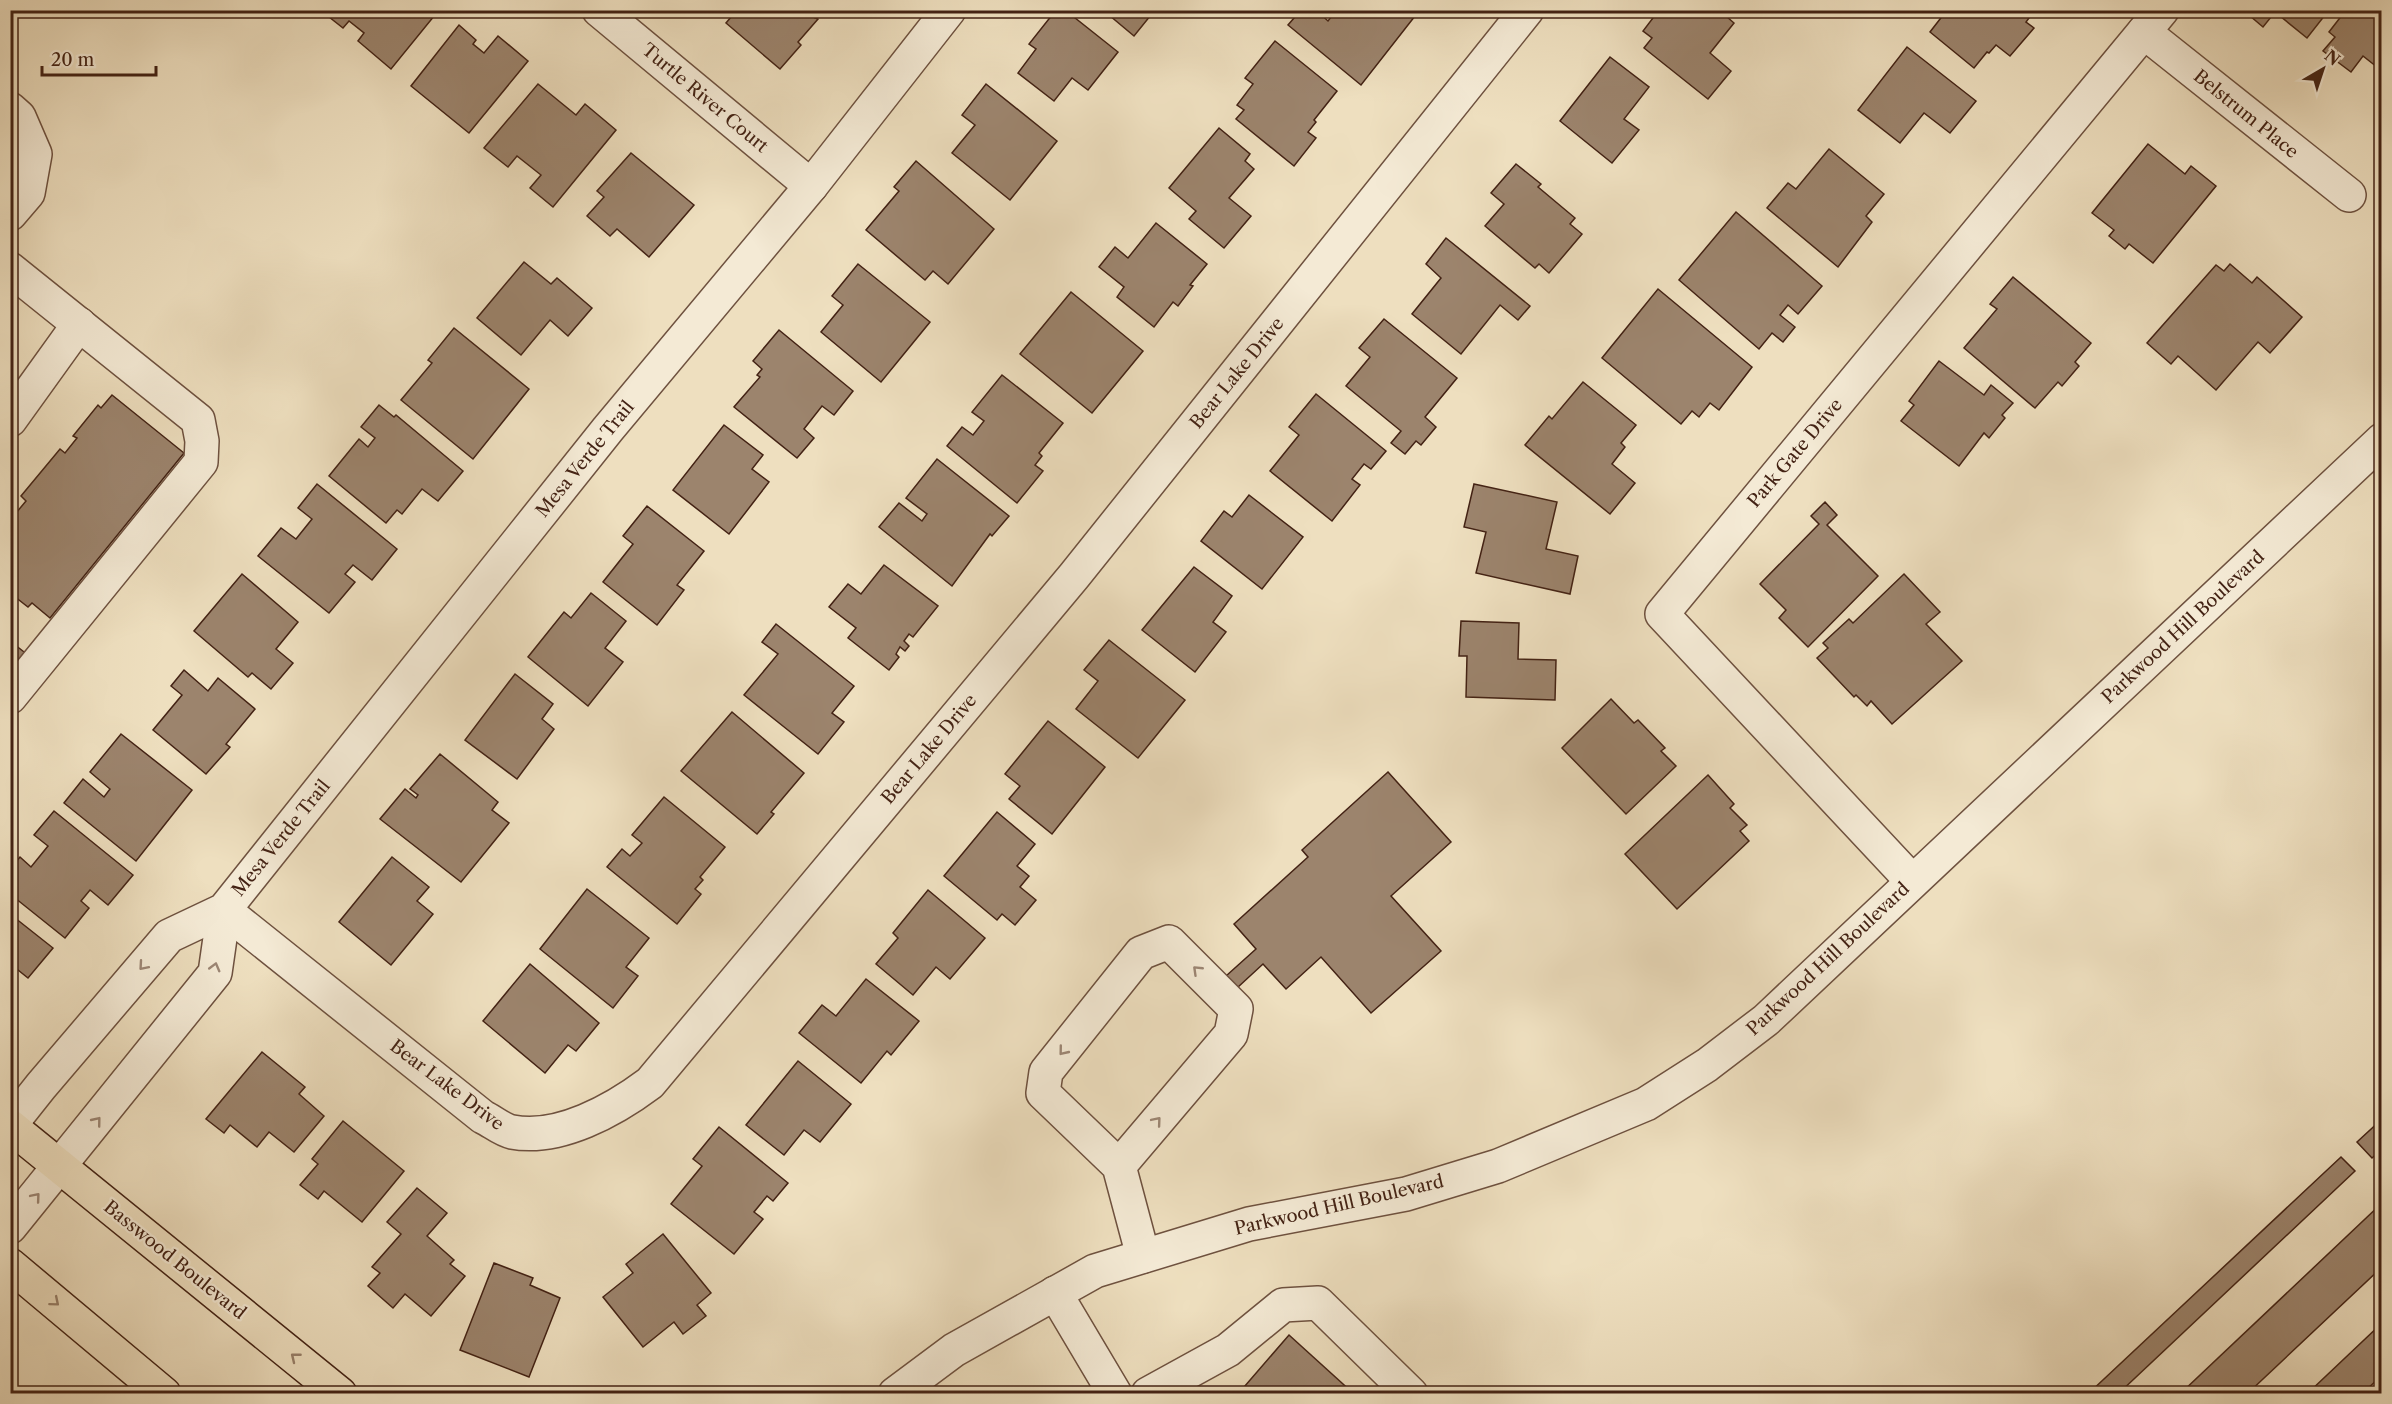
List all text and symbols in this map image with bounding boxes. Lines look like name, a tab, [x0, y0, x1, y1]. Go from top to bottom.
scale bar	[42, 39, 156, 77]
street label: Turtle River Court	[637, 39, 773, 158]
north arrow	[2293, 39, 2353, 99]
text: N	[2321, 45, 2344, 70]
text: 20 m	[51, 49, 95, 71]
street label: Belstrum Place	[2189, 65, 2303, 163]
street label: Bear Lake Drive	[1185, 313, 1289, 433]
street label: Park Gate Drive	[1743, 394, 1847, 512]
street label: Mesa Verde Trail	[531, 396, 639, 522]
street label: Parkwood Hill Boulevard	[2097, 546, 2269, 708]
street label: Bear Lake Drive	[877, 690, 981, 808]
street label: Mesa Verde Trail	[227, 775, 335, 901]
street label: Parkwood Hill Boulevard	[1742, 878, 1914, 1040]
one-way arrow	[139, 959, 150, 970]
one-way arrow	[207, 962, 220, 972]
one-way arrow	[1194, 967, 1205, 978]
street label: Bear Lake Drive	[386, 1035, 508, 1135]
one-way arrow	[1059, 1044, 1070, 1055]
one-way arrow	[90, 1117, 101, 1128]
one-way arrow	[1150, 1117, 1161, 1128]
street label: Parkwood Hill Boulevard	[1232, 1170, 1446, 1240]
one-way arrow	[28, 1193, 39, 1204]
street label: Basswood Boulevard	[99, 1196, 251, 1324]
one-way arrow	[48, 1295, 59, 1306]
one-way arrow	[291, 1353, 302, 1364]

